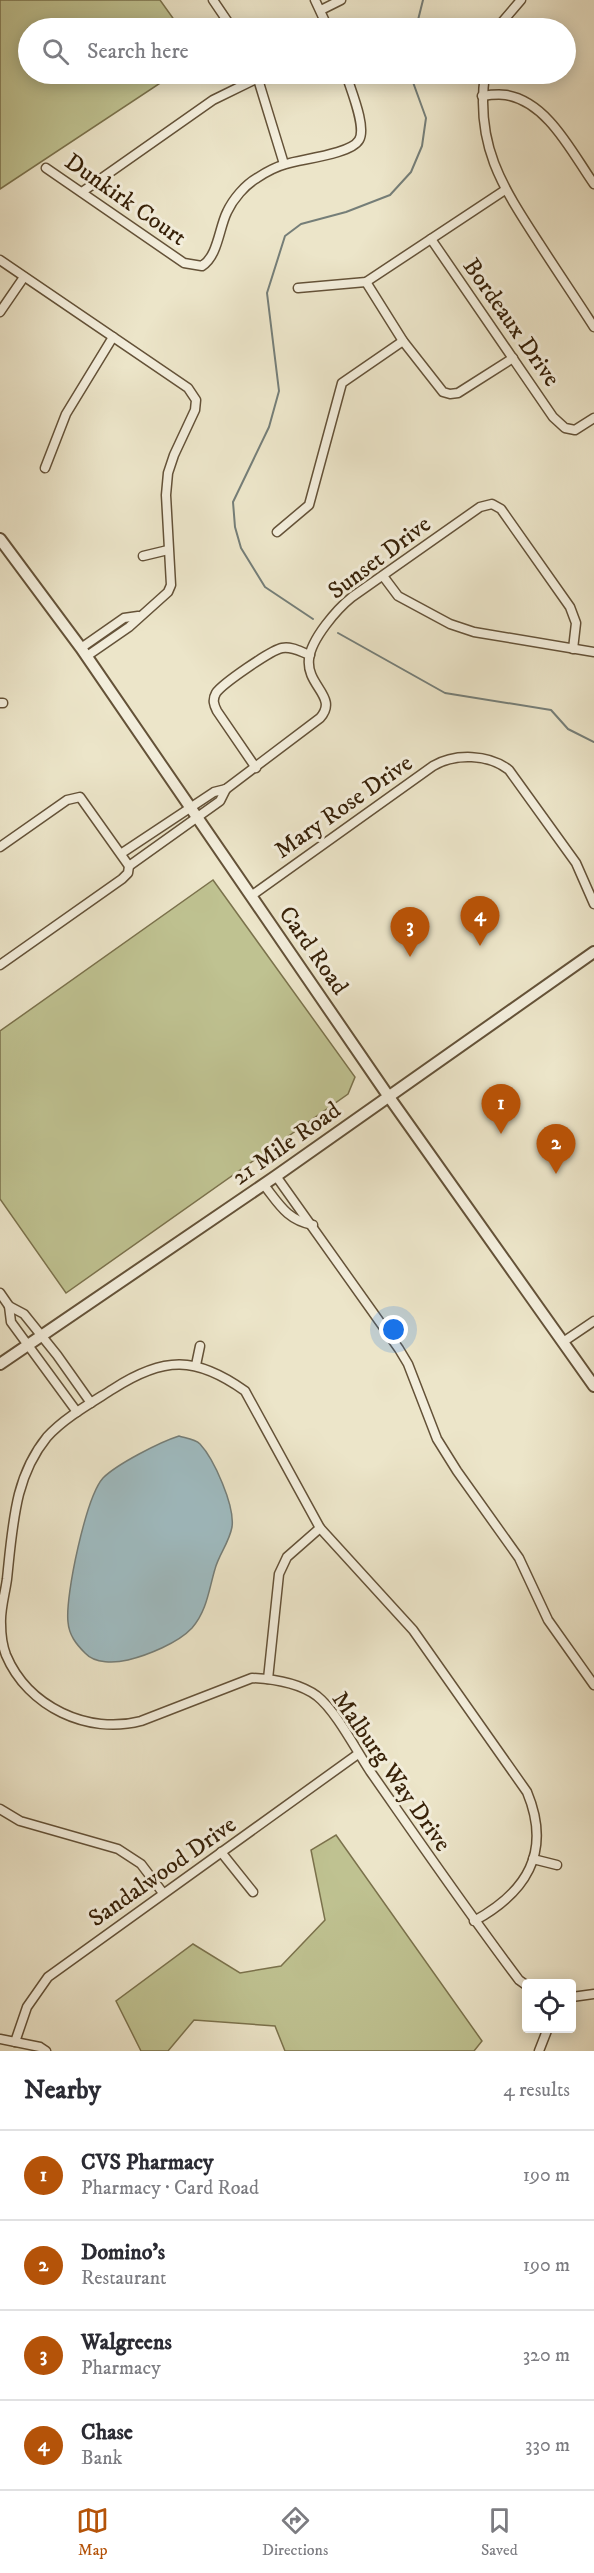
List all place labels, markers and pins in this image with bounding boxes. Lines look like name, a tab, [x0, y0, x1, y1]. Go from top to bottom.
pin: 4	[460, 896, 500, 946]
pin: 3	[390, 908, 430, 957]
pin: 1	[482, 1084, 520, 1134]
pin: 2	[536, 1124, 576, 1174]

